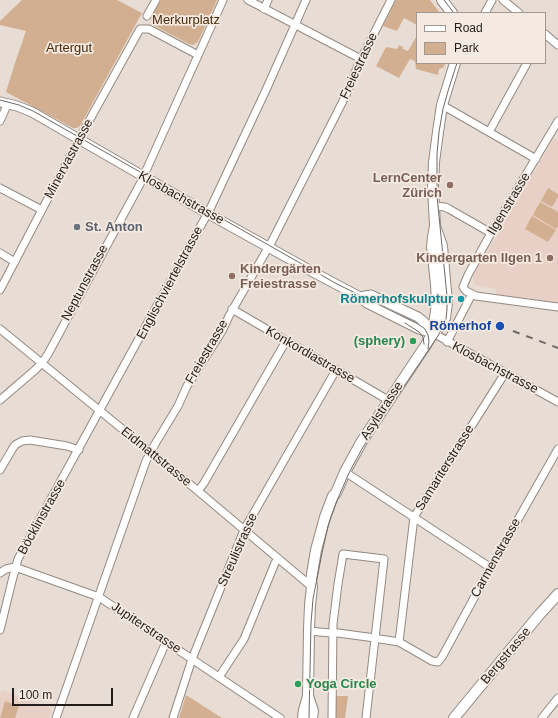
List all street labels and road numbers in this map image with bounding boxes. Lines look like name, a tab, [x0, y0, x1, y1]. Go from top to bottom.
street label: Freiestrasse	[337, 30, 381, 102]
street label: Minervastrasse	[41, 116, 97, 202]
street label: Klosbachstrasse	[136, 168, 226, 228]
street label: Ilgenstrasse	[484, 170, 534, 238]
street label: Englischviertelstrasse	[134, 224, 206, 342]
street label: Neptunstrasse	[58, 242, 112, 324]
street label: Freiestrasse	[182, 317, 232, 387]
street label: Konkordiastrasse	[263, 323, 357, 387]
street label: Klosbachstrasse	[449, 339, 541, 397]
street label: Asylstrasse	[357, 379, 407, 443]
street label: Samariterstrasse	[412, 422, 478, 514]
street label: Eidmattstrasse	[118, 424, 194, 490]
street label: Böcklinstrasse	[15, 477, 69, 557]
street label: Streulistrasse	[215, 511, 261, 589]
street label: Carmenstrasse	[468, 516, 524, 600]
street label: Jupiterstrasse	[108, 599, 184, 657]
street label: Bergstrasse	[478, 624, 534, 688]

